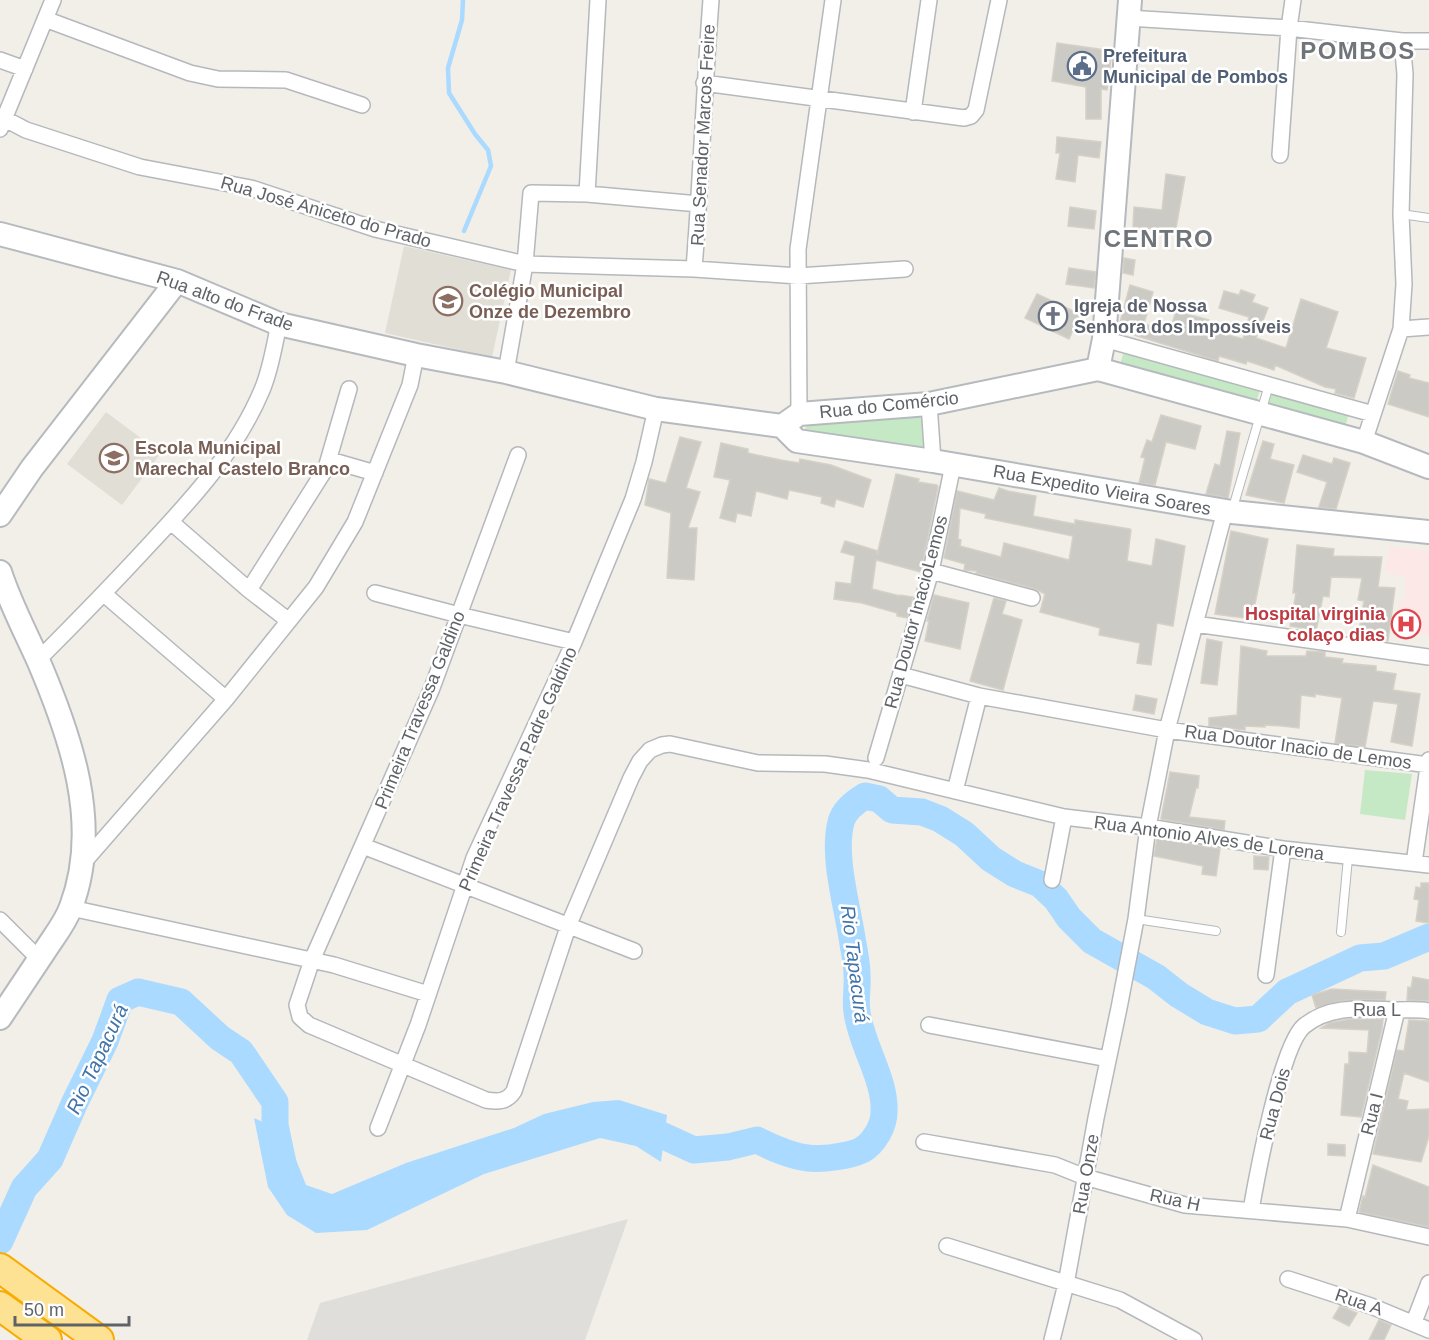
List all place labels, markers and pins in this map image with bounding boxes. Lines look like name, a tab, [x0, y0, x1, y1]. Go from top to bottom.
place label: Prefeitura Municipal de Pombos	[1103, 46, 1288, 87]
public building icon: Prefeitura Municipal de Pombos	[1066, 50, 1098, 82]
place label: Colégio Municipal Onze de Dezembro	[469, 281, 631, 322]
school or university icon: Colégio Municipal Onze de Dezembro	[432, 285, 464, 317]
place label: Igreja de Nossa Senhora dos Impossíveis	[1074, 296, 1291, 337]
church icon: Igreja de Nossa Senhora dos Impossíveis	[1037, 300, 1069, 332]
place label: Escola Municipal Marechal Castelo Branco	[135, 438, 350, 479]
school or university icon: Escola Municipal Marechal Castelo Branco	[98, 442, 130, 474]
place label: Hospital virginia colaço dias	[1245, 604, 1386, 645]
hospital icon: Hospital virginia colaço dias	[1390, 608, 1422, 640]

